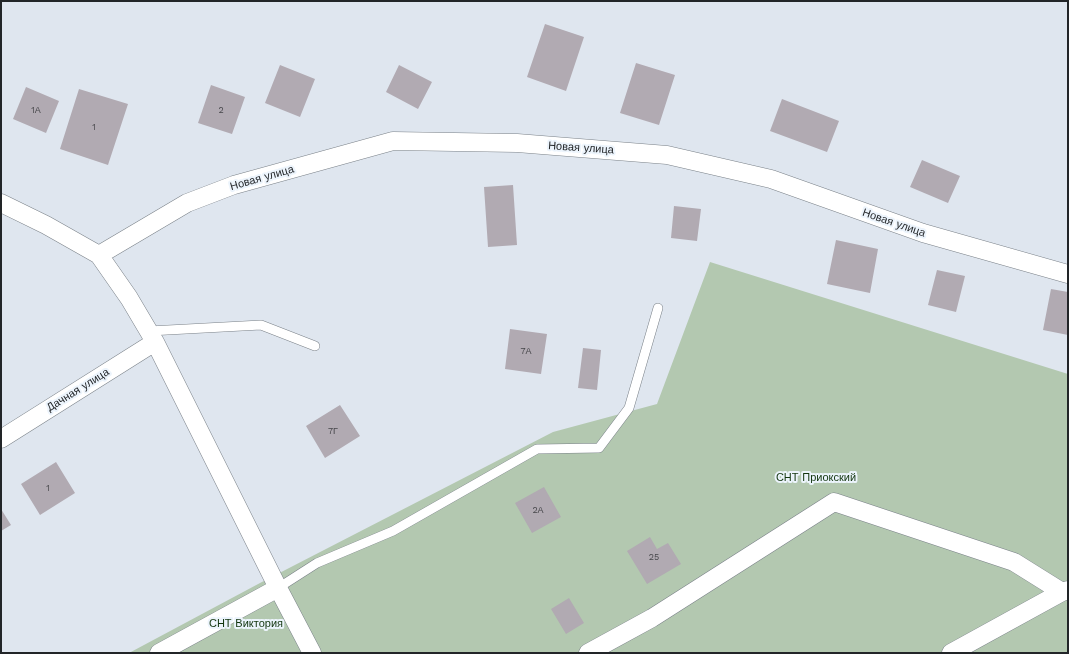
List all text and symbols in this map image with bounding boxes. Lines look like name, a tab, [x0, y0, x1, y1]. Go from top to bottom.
house number: 1А	[31, 105, 41, 115]
house number: 2	[218, 105, 224, 115]
house number: 1	[92, 122, 96, 132]
street label: Новая улица	[548, 139, 614, 157]
street label: Новая улица	[229, 163, 295, 193]
street label: Новая улица	[861, 206, 927, 240]
house number: 7А	[520, 346, 532, 356]
street label: Дачная улица	[44, 366, 112, 414]
house number: 7Г	[328, 426, 338, 436]
park label: СНТ Приокский	[776, 471, 856, 485]
house number: 1	[46, 483, 50, 493]
house number: 2А	[532, 505, 544, 515]
house number: 25	[649, 552, 659, 562]
park label: СНТ Виктория	[209, 617, 283, 631]

